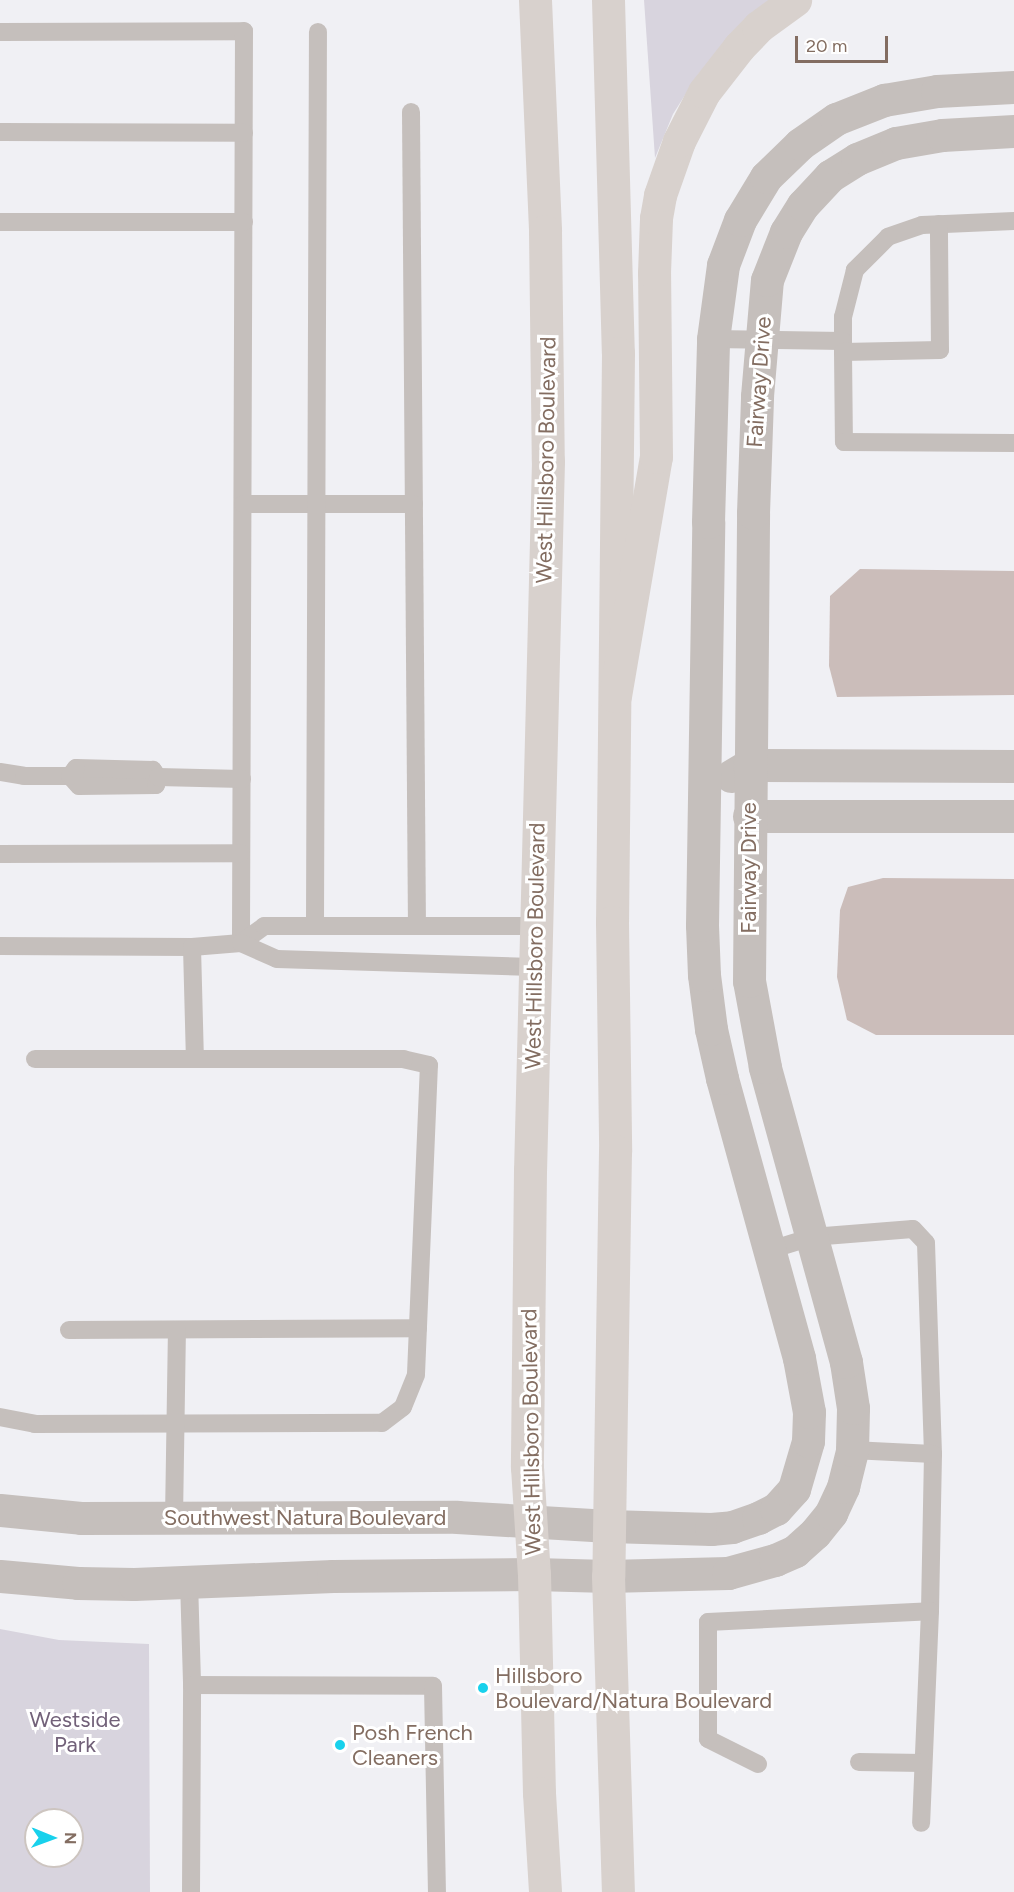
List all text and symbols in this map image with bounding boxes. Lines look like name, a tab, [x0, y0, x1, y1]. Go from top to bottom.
scale bar	[798, 24, 891, 62]
text: 20 m	[806, 35, 847, 57]
street label: Fairway Drive	[741, 315, 777, 449]
street label: West Hillsboro Boulevard	[531, 336, 561, 584]
street label: Fairway Drive	[736, 802, 762, 934]
street label: West Hillsboro Boulevard	[520, 822, 550, 1070]
street label: West Hillsboro Boulevard	[516, 1308, 546, 1556]
street label: Southwest Natura Boulevard	[164, 1505, 446, 1531]
place label: Hillsboro Boulevard/Natura Boulevard	[495, 1662, 772, 1714]
marker: Hillsboro Boulevard/Natura Boulevard	[476, 1681, 490, 1695]
park label: Westside Park	[29, 1706, 121, 1758]
place label: Posh French Cleaners	[352, 1719, 473, 1771]
marker: Posh French Cleaners	[333, 1738, 347, 1752]
north arrow	[24, 1808, 84, 1868]
text: N	[61, 1832, 80, 1845]

